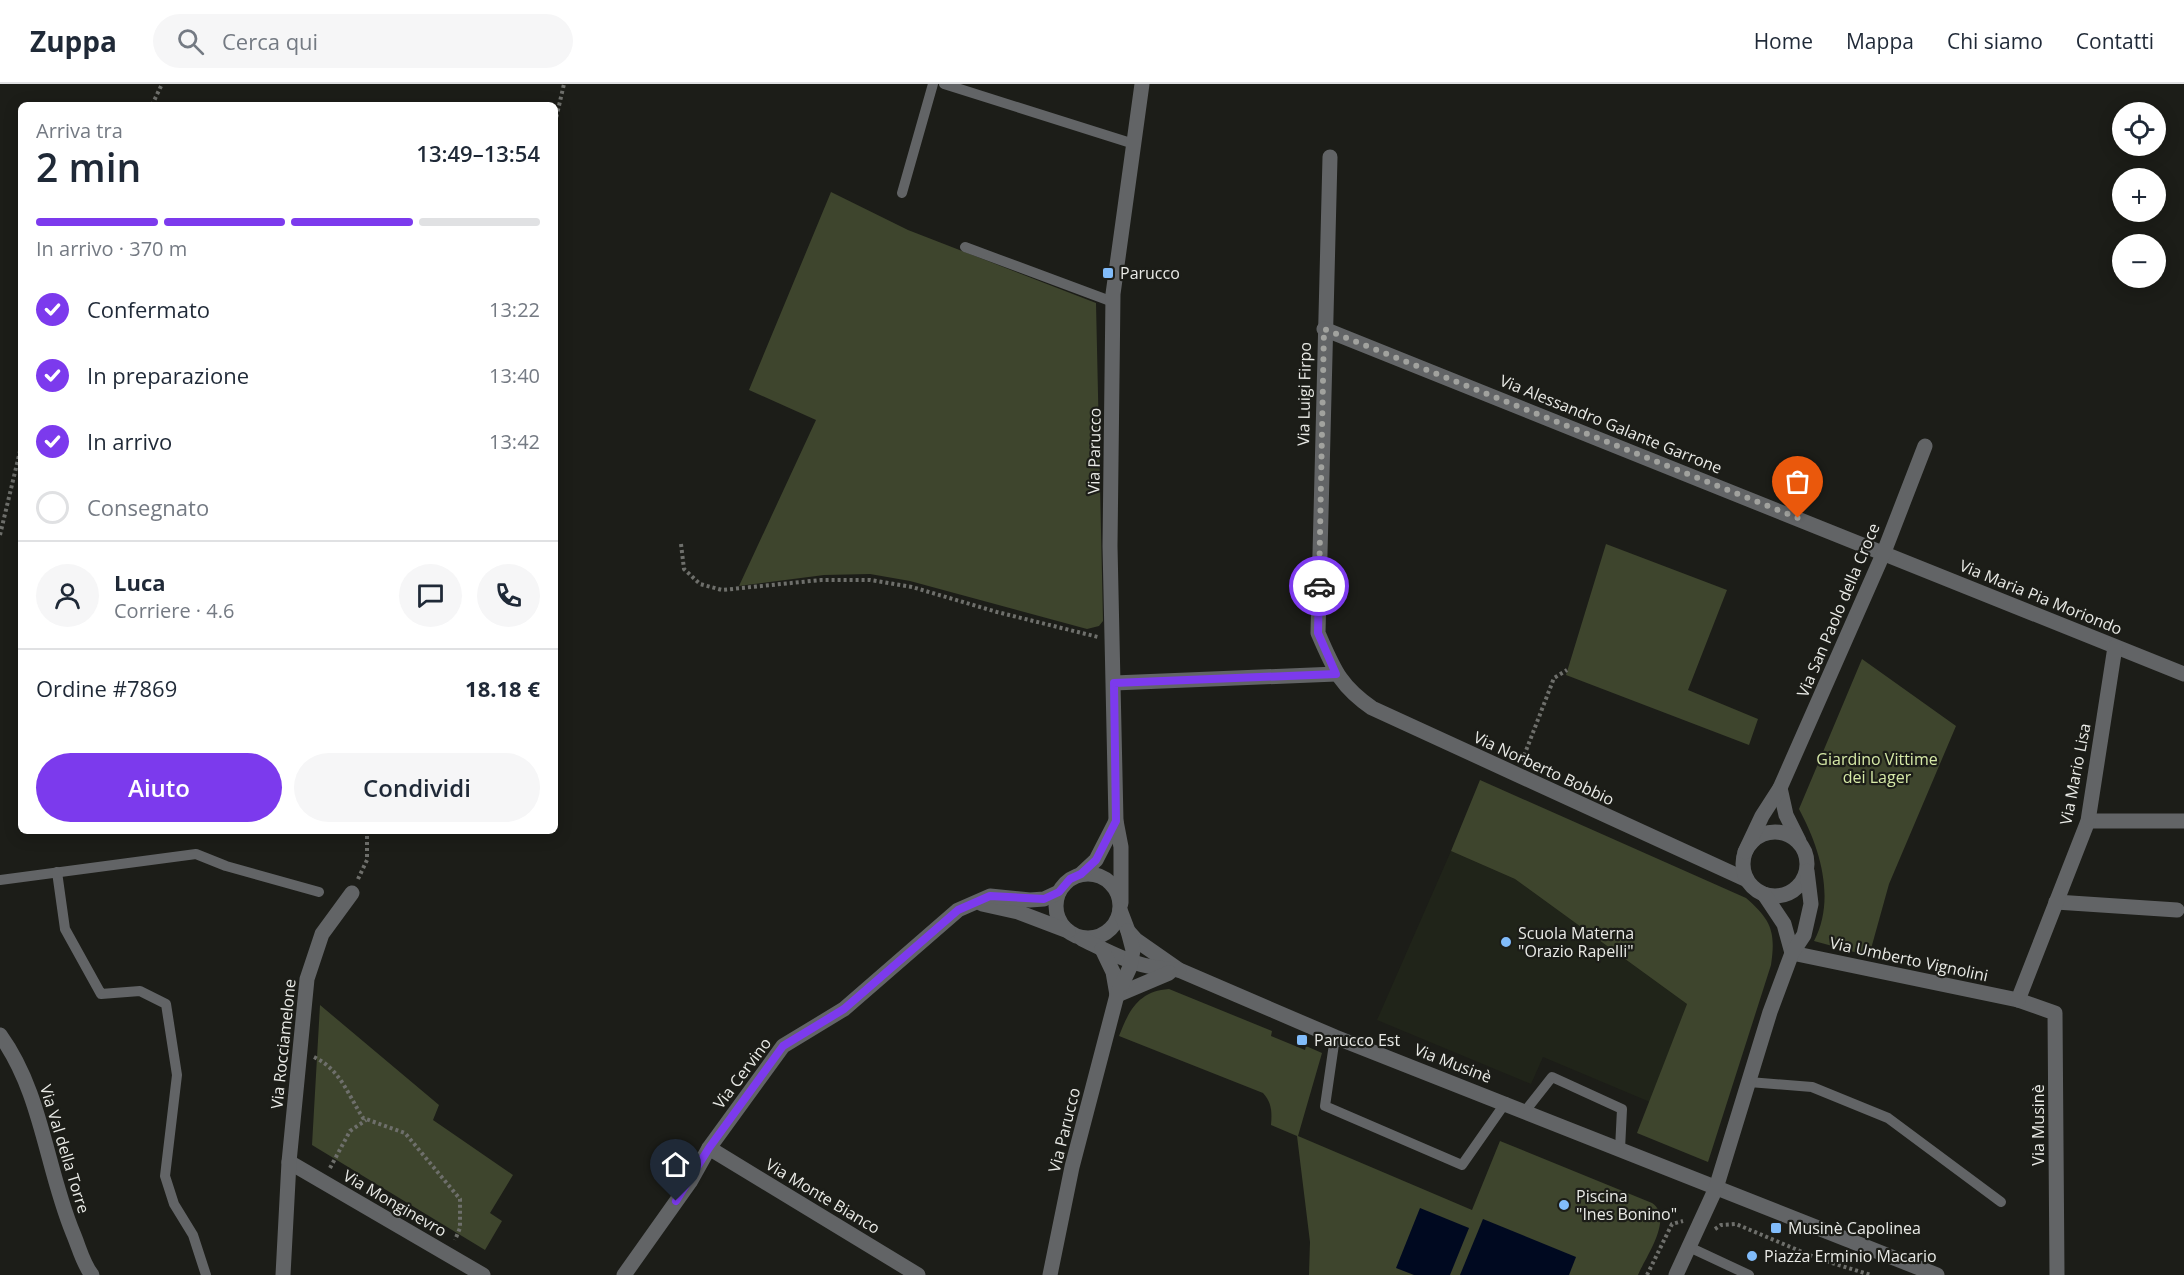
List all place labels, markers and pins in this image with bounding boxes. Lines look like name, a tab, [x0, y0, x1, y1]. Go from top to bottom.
place label: Parucco	[1120, 262, 1180, 284]
marker: Parucco	[1101, 266, 1115, 280]
pin	[1772, 456, 1823, 518]
place label: Scuola Materna "Orazio Rapelli"	[1518, 922, 1634, 962]
marker: Scuola Materna "Orazio Rapelli"	[1499, 935, 1513, 949]
place label: Parucco Est	[1314, 1029, 1400, 1051]
marker: Parucco Est	[1295, 1033, 1309, 1047]
pin	[650, 1139, 701, 1201]
place label: Piscina "Ines Bonino"	[1576, 1185, 1677, 1225]
marker: Piscina "Ines Bonino"	[1557, 1198, 1571, 1212]
place label: Musinè Capolinea	[1788, 1217, 1921, 1239]
marker: Musinè Capolinea	[1769, 1221, 1783, 1235]
place label: Piazza Erminio Macario	[1764, 1245, 1937, 1267]
marker: Piazza Erminio Macario	[1745, 1249, 1759, 1263]

